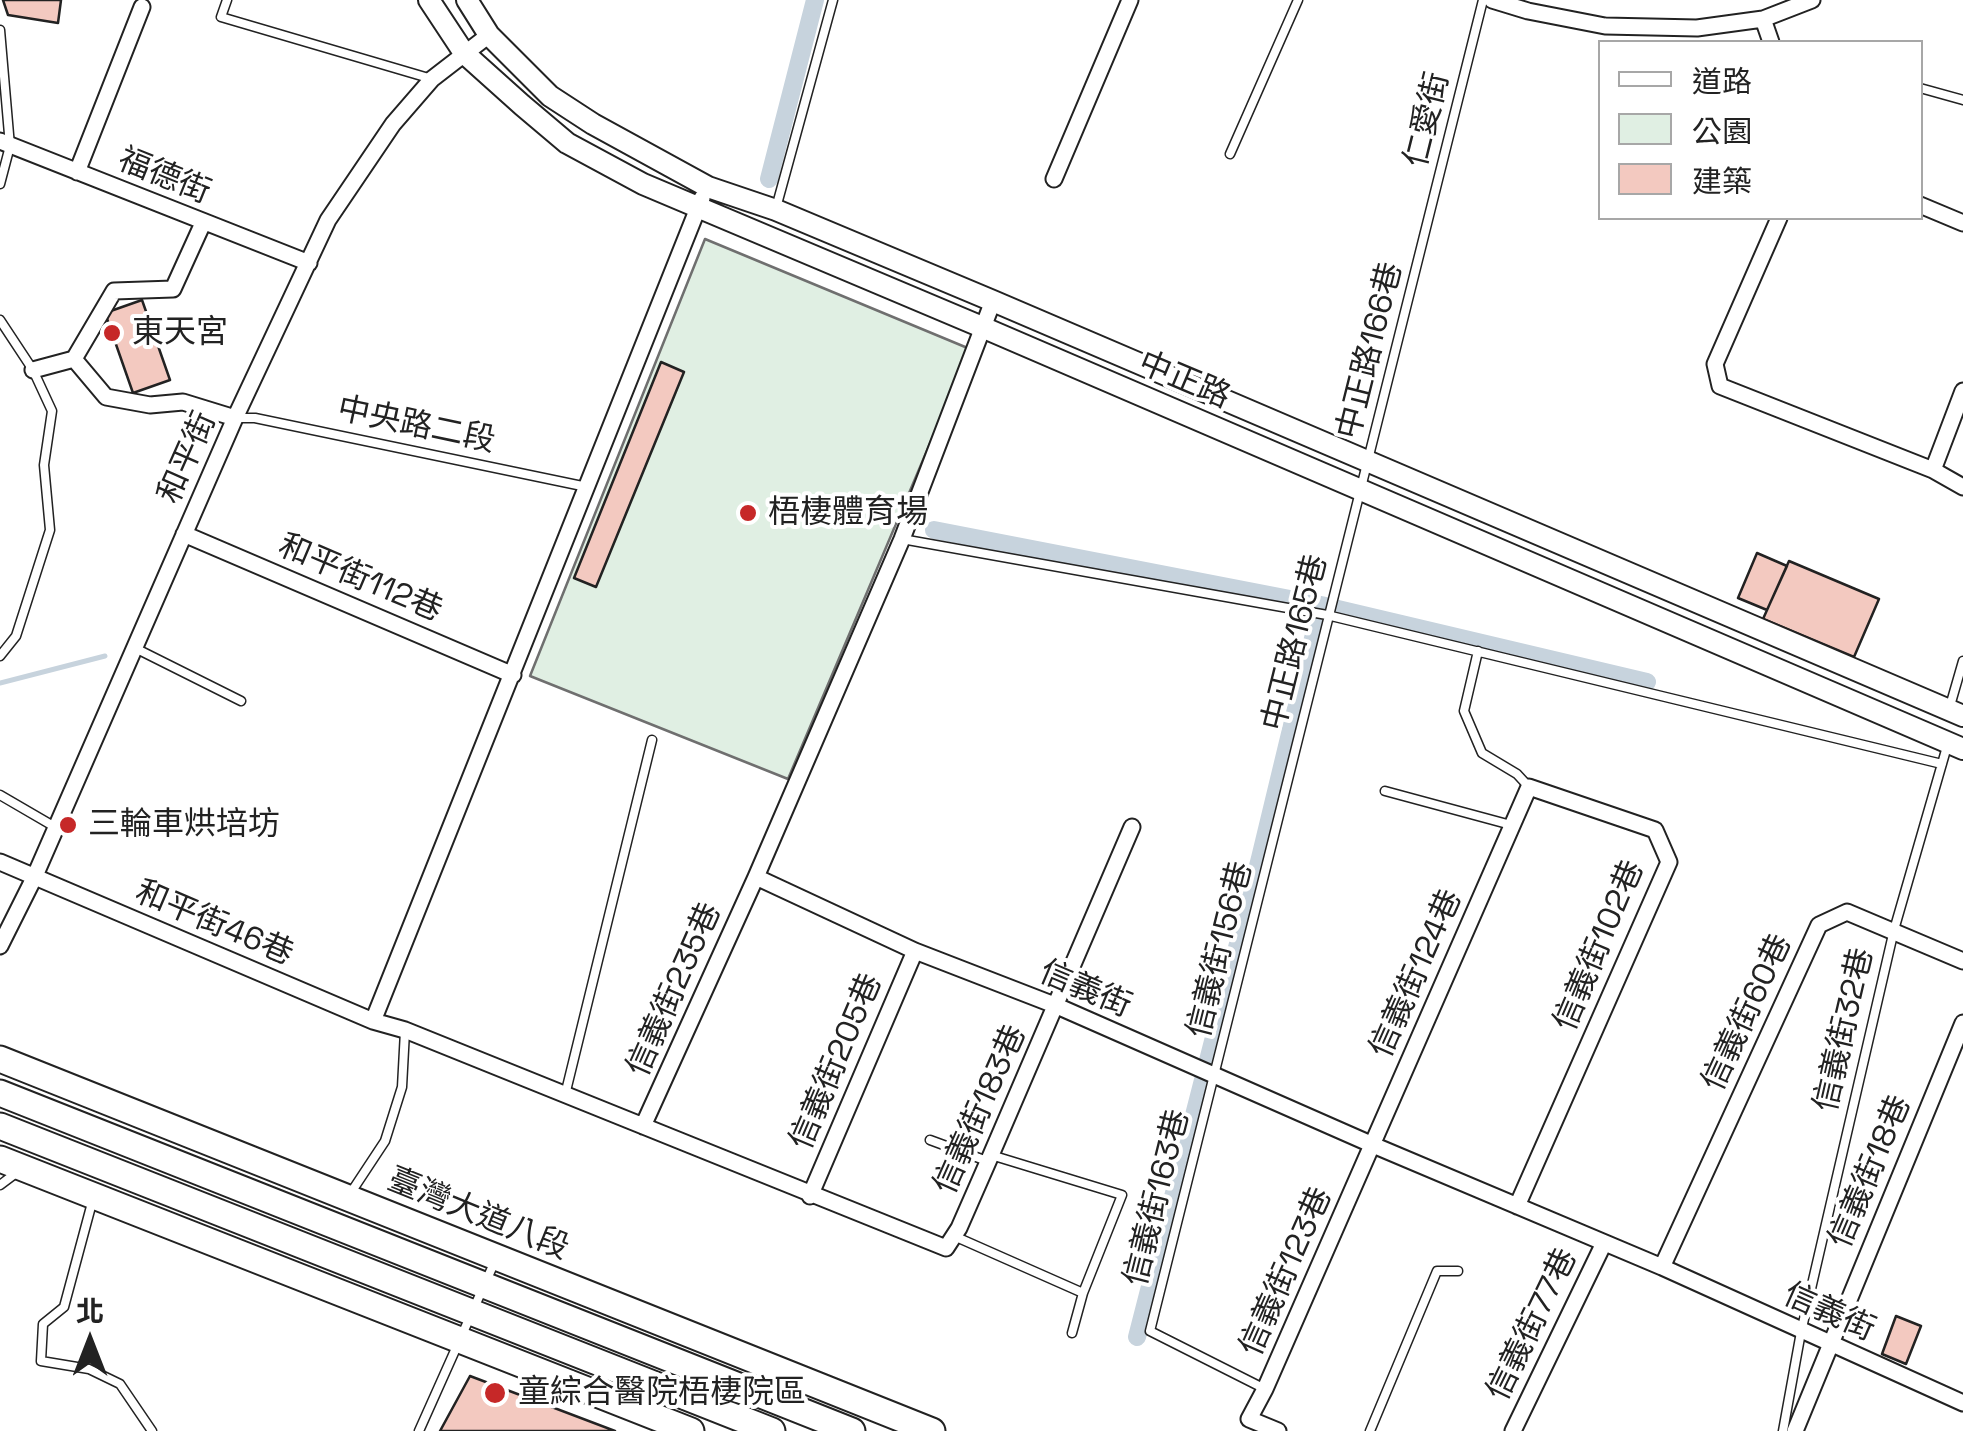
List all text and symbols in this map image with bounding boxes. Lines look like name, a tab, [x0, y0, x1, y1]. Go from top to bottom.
legend	[1598, 40, 1923, 220]
text: 道路	[1692, 62, 1752, 101]
street label: 仁愛街	[1398, 69, 1458, 171]
text: 公園	[1692, 112, 1752, 151]
street label: 福德街	[112, 141, 216, 213]
text: 建築	[1692, 162, 1752, 201]
street label: 中正路166巷	[1331, 259, 1411, 443]
place label: 東天宮	[132, 314, 228, 352]
marker: 東天宮	[101, 322, 123, 344]
street label: 中正路	[1132, 345, 1236, 417]
street label: 中央路二段	[334, 391, 498, 461]
street label: 和平街	[151, 406, 225, 510]
place label: 梧棲體育場	[768, 494, 928, 532]
marker: 梧棲體育場	[737, 502, 759, 524]
street label: 和平街112巷	[272, 527, 448, 631]
street label: 中正路165巷	[1256, 551, 1336, 735]
place label: 三輪車烘培坊	[88, 806, 280, 844]
marker: 三輪車烘培坊	[57, 814, 79, 836]
street label: 信義街102巷	[1547, 855, 1653, 1037]
street label: 信義街156巷	[1181, 858, 1261, 1042]
street label: 和平街46巷	[129, 874, 299, 974]
street label: 信義街124巷	[1363, 884, 1471, 1064]
street label: 信義街235巷	[620, 897, 730, 1083]
street label: 信義街60巷	[1695, 929, 1801, 1097]
street label: 信義街32巷	[1808, 945, 1882, 1115]
street label: 信義街	[1033, 954, 1137, 1026]
street label: 信義街205巷	[783, 968, 891, 1156]
street label: 信義街183巷	[927, 1020, 1035, 1200]
street label: 信義街18巷	[1822, 1090, 1920, 1254]
street label: 信義街163巷	[1118, 1106, 1198, 1290]
street label: 臺灣大道八段	[382, 1161, 574, 1269]
street label: 信義街123巷	[1233, 1182, 1341, 1362]
street label: 信義街77巷	[1480, 1243, 1586, 1407]
street label: 信義街	[1777, 1276, 1881, 1350]
north arrow	[40, 1291, 140, 1391]
text: 北	[76, 1293, 104, 1329]
place label: 童綜合醫院梧棲院區	[518, 1374, 806, 1412]
marker: 童綜合醫院梧棲院區	[482, 1380, 508, 1406]

